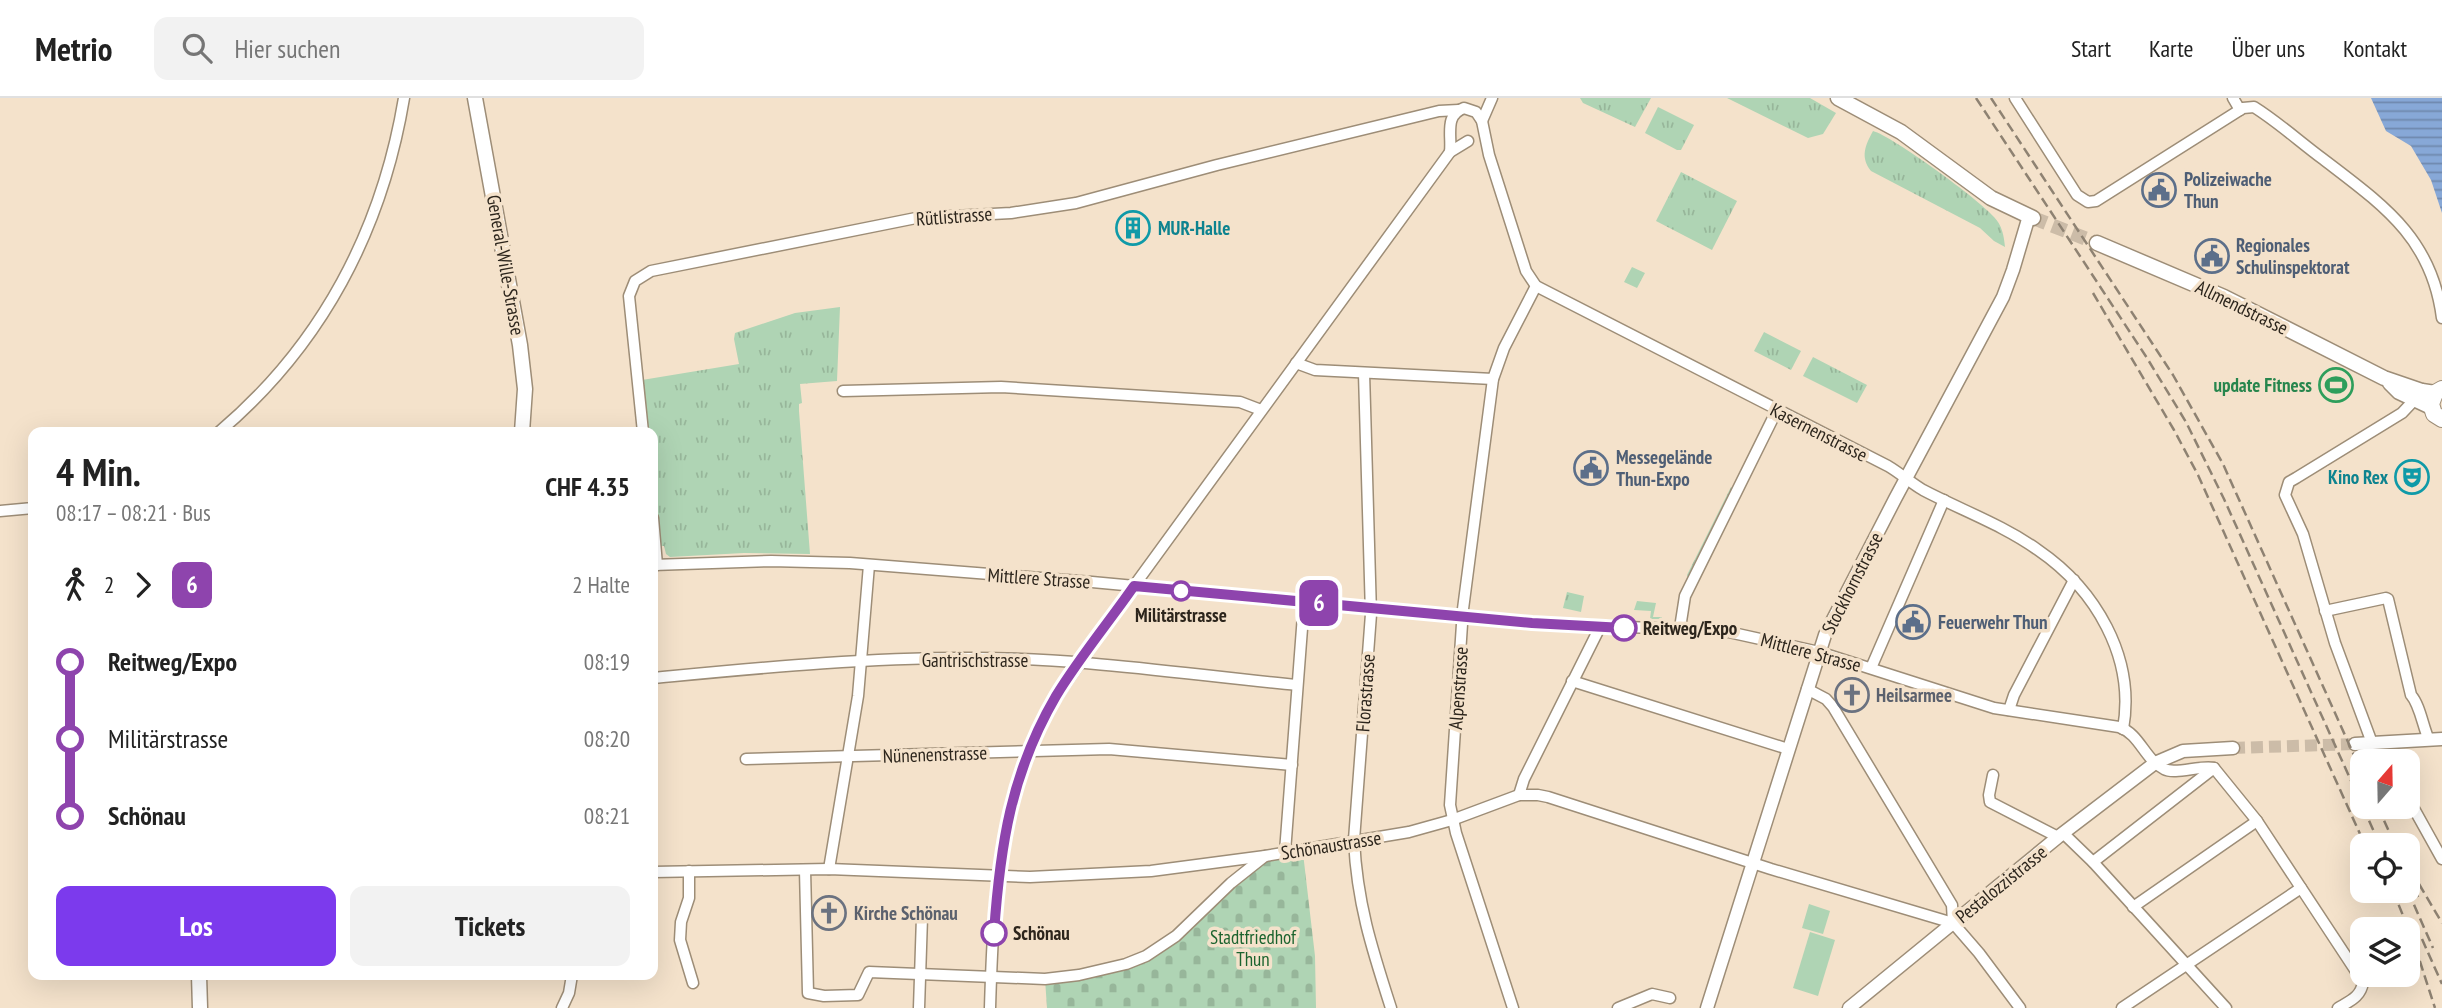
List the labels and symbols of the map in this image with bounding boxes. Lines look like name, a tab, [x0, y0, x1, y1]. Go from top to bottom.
place label: Polizeiwache Thun	[2184, 167, 2272, 213]
public building icon: Polizeiwache Thun	[2140, 171, 2178, 209]
street label: General-Wille-Strasse	[482, 193, 530, 337]
street label: Rütlistrasse	[915, 201, 993, 231]
building icon: MUR-Halle	[1114, 209, 1152, 247]
place label: MUR-Halle	[1158, 216, 1230, 240]
place label: Regionales Schulinspektorat	[2236, 233, 2350, 279]
public building icon: Regionales Schulinspektorat	[2193, 237, 2231, 275]
street label: Allmendstrasse	[2192, 274, 2292, 340]
sports icon: update Fitness	[2317, 366, 2355, 404]
place label: update Fitness	[2213, 373, 2312, 397]
street label: Kasernenstrasse	[1766, 397, 1872, 467]
place label: Messegelände Thun-Expo	[1616, 445, 1712, 491]
public building icon: Messegelände Thun-Expo	[1572, 449, 1610, 487]
theatre icon: Kino Rex	[2393, 458, 2431, 496]
place label: Kino Rex	[2328, 465, 2389, 489]
street label: Stockhornstrasse	[1816, 528, 1888, 638]
street label: Mittlere Strasse	[987, 562, 1091, 594]
line badge: 6	[1296, 580, 1342, 626]
marker: Militärstrasse	[1171, 581, 1191, 601]
place label: Militärstrasse	[1135, 603, 1227, 627]
public building icon: Feuerwehr Thun	[1894, 603, 1932, 641]
place label: Feuerwehr Thun	[1938, 610, 2048, 634]
marker: Reitweg/Expo	[1611, 615, 1637, 641]
place label: Reitweg/Expo	[1643, 616, 1737, 640]
street label: Mittlere Strasse	[1758, 627, 1864, 677]
street label: Alpenstrasse	[1443, 646, 1473, 730]
street label: Gantrischstrasse	[922, 648, 1028, 672]
street label: Florastrasse	[1350, 653, 1380, 733]
church icon: Heilsarmee	[1833, 676, 1871, 714]
place label: Heilsarmee	[1876, 683, 1952, 707]
street label: Nünenenstrasse	[882, 740, 988, 768]
north arrow	[2350, 749, 2420, 819]
street label: Schönaustrasse	[1279, 825, 1383, 865]
street label: Pestalozzistrasse	[1951, 840, 2052, 928]
church icon: Kirche Schönau	[810, 894, 848, 932]
place label: Kirche Schönau	[854, 901, 958, 925]
marker: Schönau	[981, 920, 1007, 946]
place label: Schönau	[1013, 921, 1070, 945]
park label: Stadtfriedhof Thun	[1210, 925, 1297, 971]

